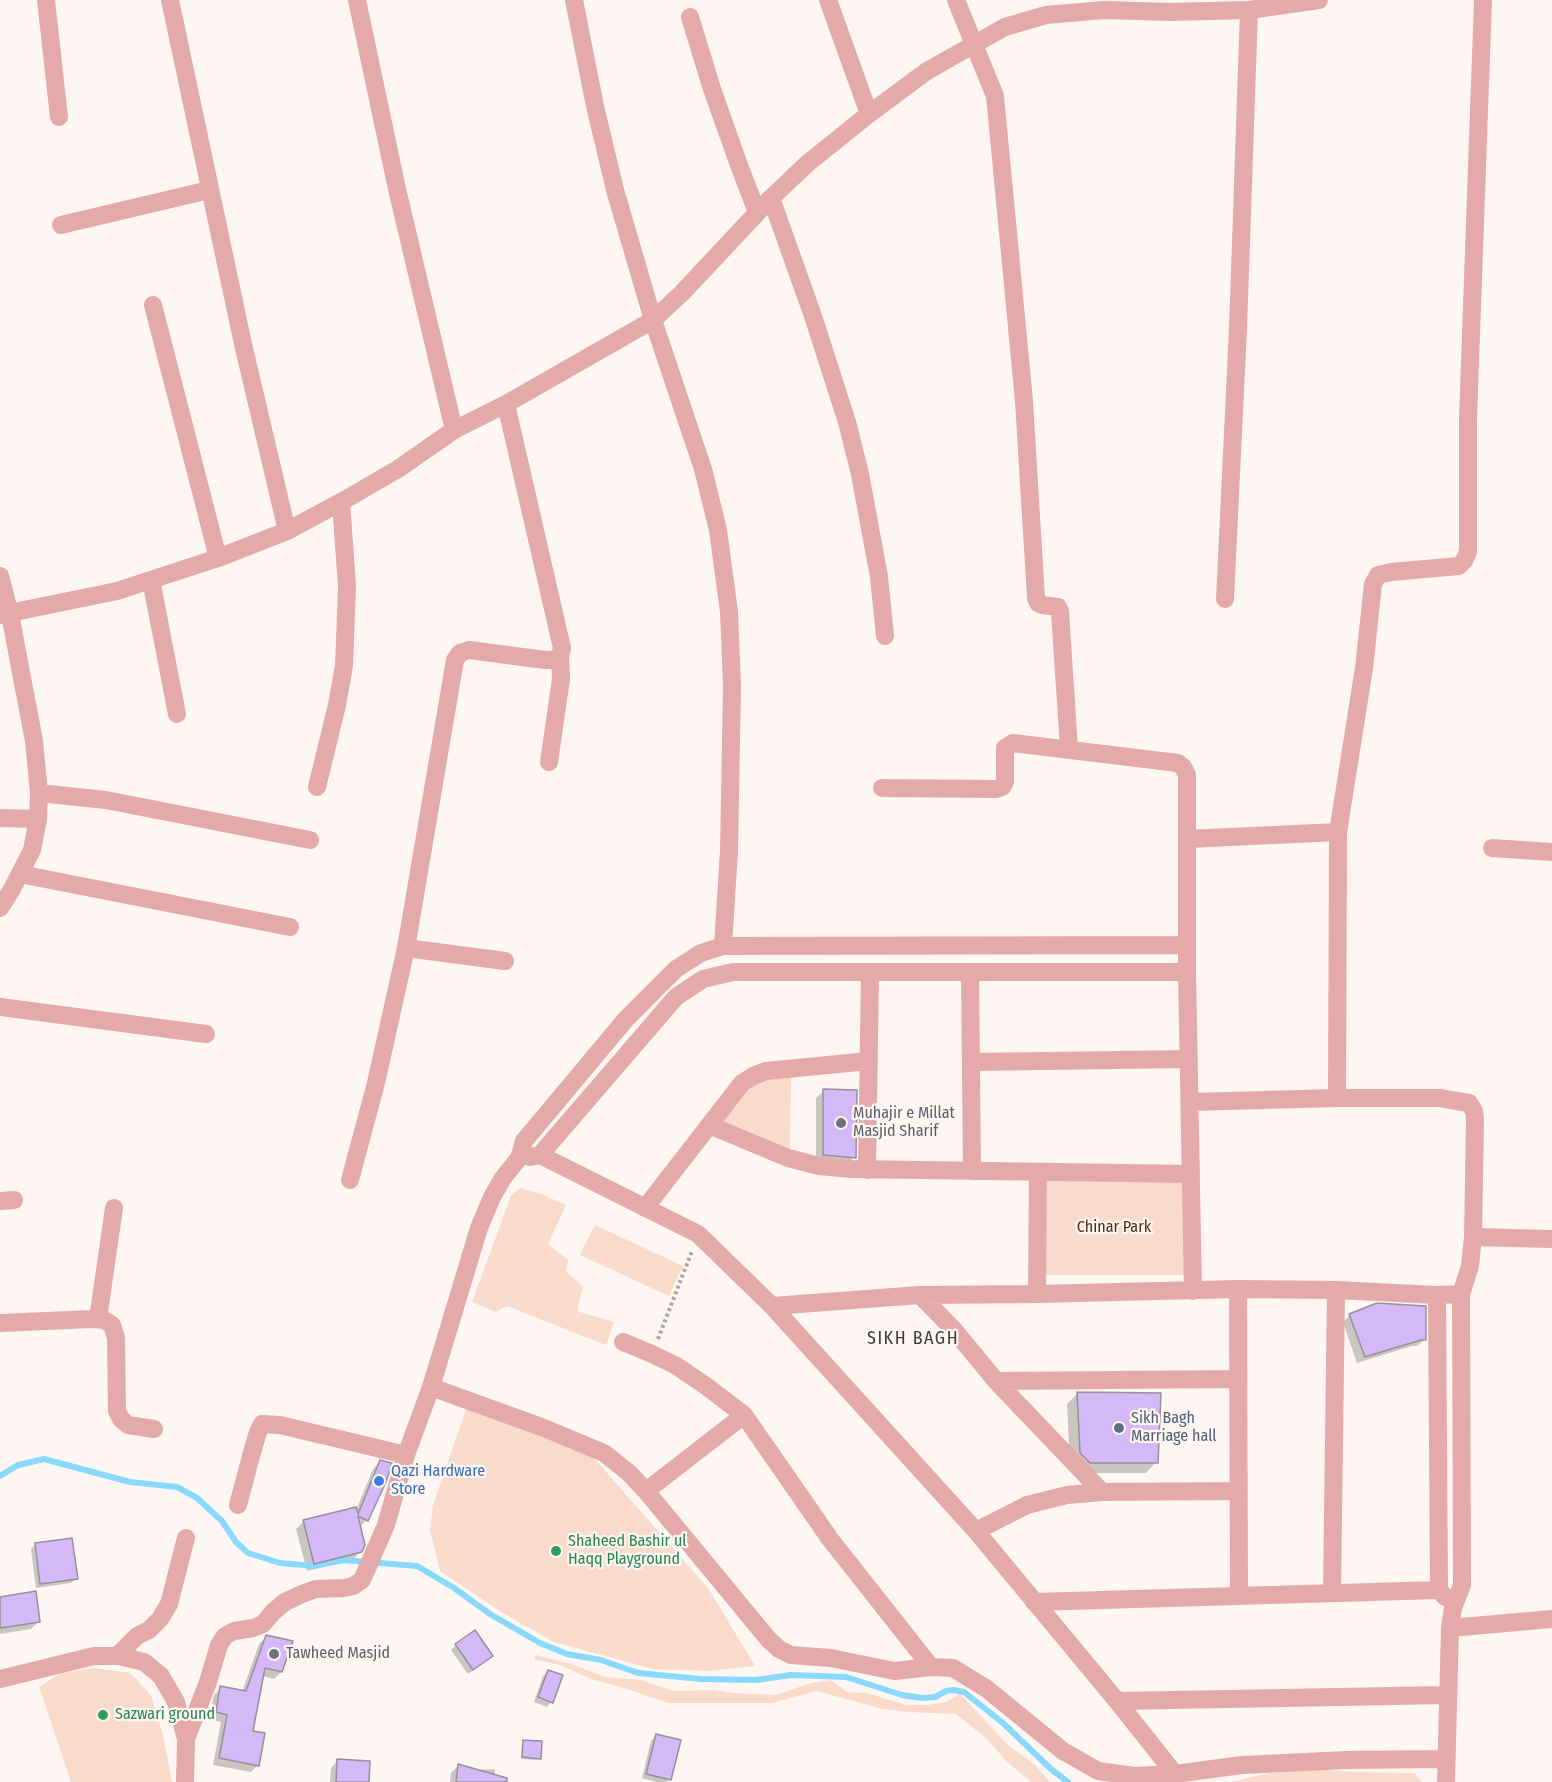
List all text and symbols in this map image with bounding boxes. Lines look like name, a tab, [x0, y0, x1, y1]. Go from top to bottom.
place label: Muhajir e Millat Masjid Sharif	[853, 1104, 955, 1142]
marker: Muhajir e Millat Masjid Sharif	[834, 1116, 848, 1130]
park label: Chinar Park	[1077, 1218, 1151, 1238]
district label: SIKH BAGH	[867, 1328, 959, 1350]
place label: Sikh Bagh Marriage hall	[1131, 1409, 1217, 1447]
marker: Sikh Bagh Marriage hall	[1112, 1421, 1126, 1435]
place label: Qazi Hardware Store	[391, 1462, 485, 1500]
marker: Qazi Hardware Store	[372, 1474, 386, 1488]
place label: Shaheed Bashir ul Haqq Playground	[568, 1532, 686, 1570]
marker: Shaheed Bashir ul Haqq Playground	[549, 1544, 563, 1558]
place label: Tawheed Masjid	[286, 1644, 390, 1664]
marker: Tawheed Masjid	[267, 1647, 281, 1661]
place label: Sazwari ground	[115, 1705, 215, 1725]
marker: Sazwari ground	[96, 1708, 110, 1722]

